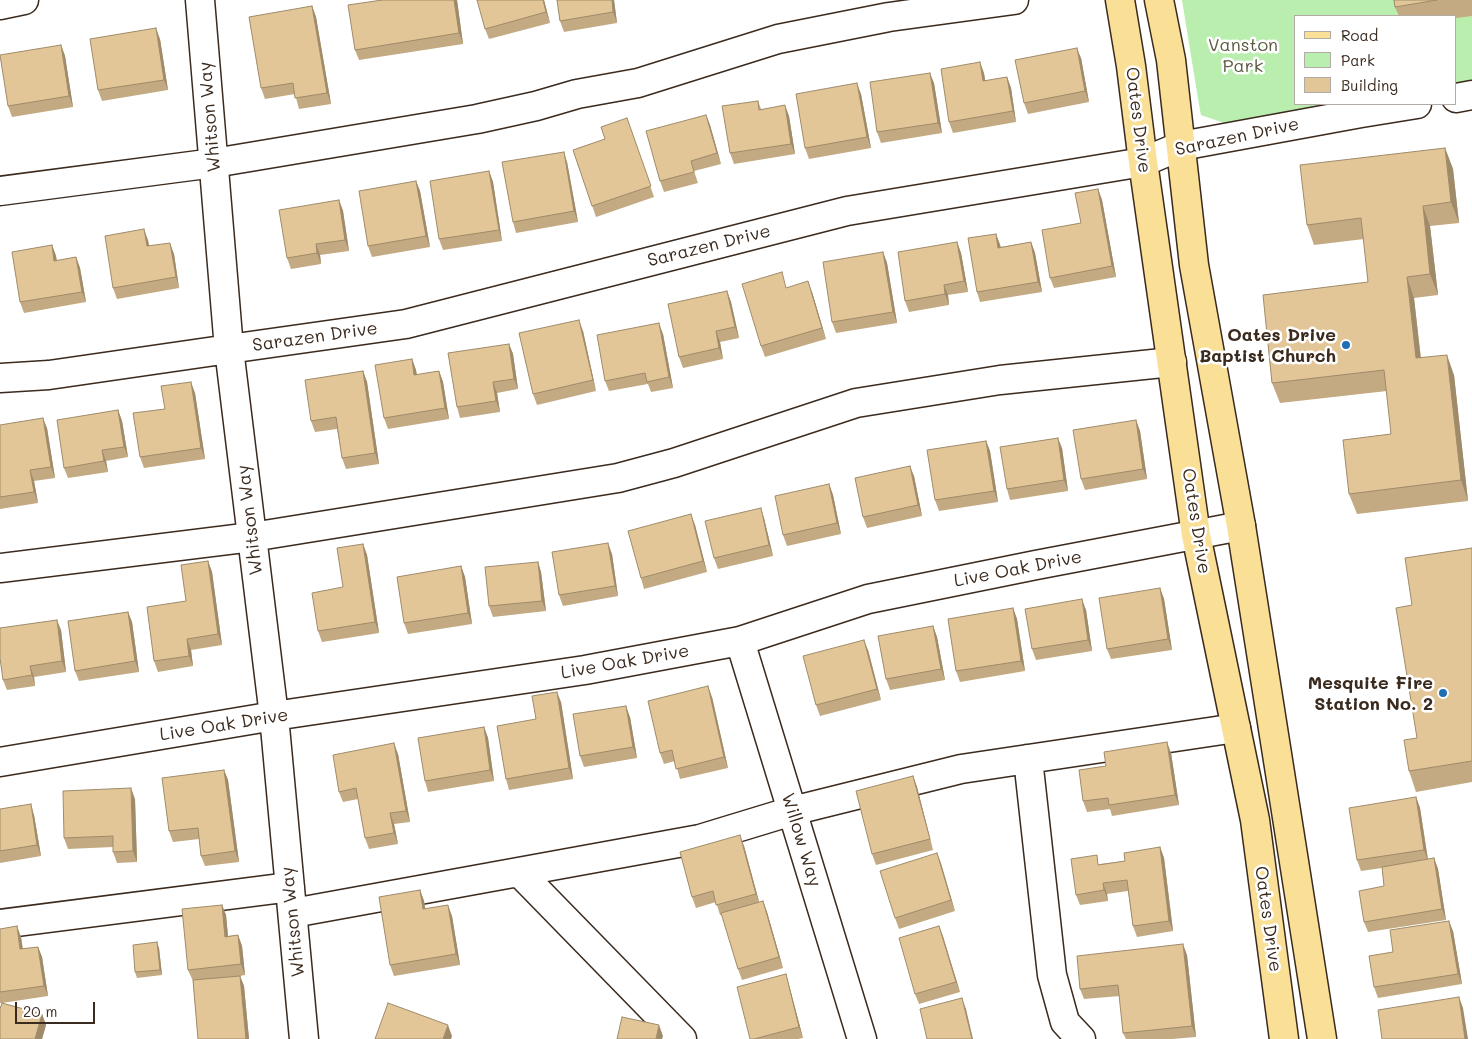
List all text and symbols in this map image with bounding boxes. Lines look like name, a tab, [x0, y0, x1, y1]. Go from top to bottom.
legend	[1294, 15, 1457, 105]
text: Road	[1341, 25, 1378, 45]
park label: Vanston Park	[1208, 34, 1278, 76]
text: Park	[1341, 50, 1375, 70]
street label: Whitson Way	[194, 61, 226, 173]
street label: Oates Drive	[1121, 66, 1155, 174]
text: Building	[1341, 75, 1398, 95]
street label: Sarazen Drive	[1173, 113, 1301, 161]
street label: Sarazen Drive	[645, 220, 773, 272]
street label: Sarazen Drive	[251, 318, 379, 356]
place label: Oates Drive Baptist Church	[1199, 324, 1336, 366]
marker: Oates Drive Baptist Church	[1340, 339, 1352, 351]
street label: Whitson Way	[233, 464, 267, 576]
street label: Oates Drive	[1177, 467, 1215, 575]
street label: Live Oak Drive	[952, 546, 1084, 592]
street label: Live Oak Drive	[559, 640, 691, 684]
place label: Mesquite Fire Station No. 2	[1308, 672, 1433, 714]
marker: Mesquite Fire Station No. 2	[1437, 687, 1449, 699]
street label: Live Oak Drive	[158, 704, 290, 746]
street label: Willow Way	[776, 790, 826, 890]
street label: Oates Drive	[1250, 865, 1286, 973]
street label: Whitson Way	[276, 866, 310, 978]
scale bar	[18, 992, 98, 1024]
text: 20 m	[23, 1001, 57, 1021]

